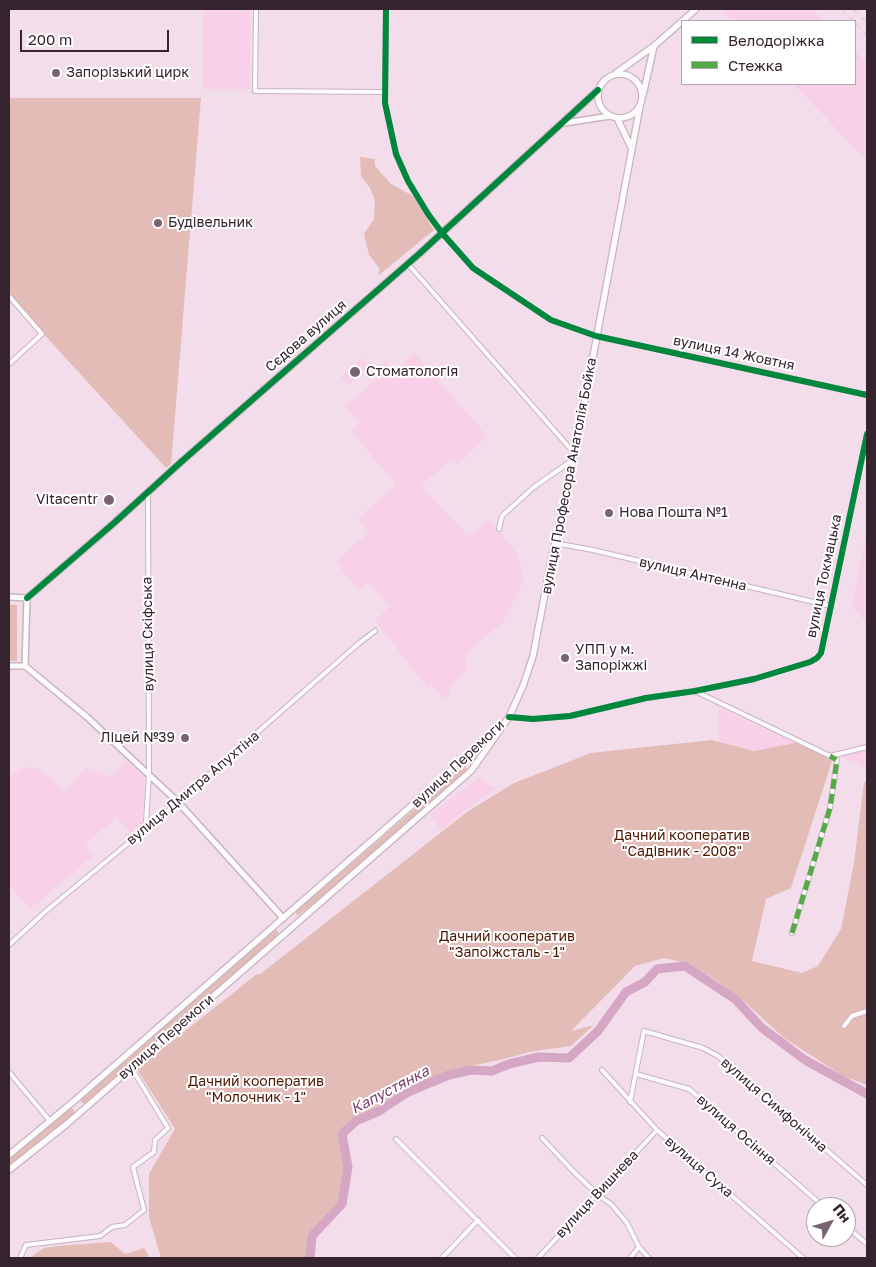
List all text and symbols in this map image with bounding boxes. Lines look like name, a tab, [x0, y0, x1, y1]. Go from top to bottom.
scale bar	[22, 20, 171, 52]
legend	[681, 20, 856, 85]
text: 200 m	[28, 30, 72, 48]
text: Велодоріжка	[728, 31, 825, 49]
text: Стежка	[728, 56, 783, 74]
place label: Запорізький цирк	[66, 65, 189, 81]
marker: Запорізький цирк	[50, 67, 62, 79]
place label: Будівельник	[168, 215, 253, 231]
marker: Будівельник	[152, 217, 164, 229]
street label: Сєдова вулиця	[262, 296, 350, 376]
street label: вулиця 14 Жовтня	[672, 332, 796, 374]
street label: вулиця Професора Анатолія Бойка	[538, 356, 600, 596]
place label: Стоматологія	[366, 364, 458, 380]
marker: Стоматологія	[348, 365, 362, 379]
place label: Vitacentr	[36, 492, 98, 508]
marker: Vitacentr	[102, 493, 116, 507]
place label: Нова Пошта №1	[619, 505, 728, 521]
marker: Нова Пошта №1	[603, 507, 615, 519]
street label: вулиця Токмацька	[803, 513, 845, 639]
street label: вулиця Антенна	[638, 553, 748, 595]
street label: вулиця Скіфська	[139, 577, 157, 691]
place label: УПП у м. Запоріжжі	[575, 642, 647, 674]
marker: УПП у м. Запоріжжі	[559, 652, 571, 664]
street label: вулиця Перемоги	[408, 717, 508, 811]
street label: вулиця Дмитра Апухтіна	[123, 727, 263, 849]
place label: Ліцей №39	[100, 730, 175, 746]
marker: Ліцей №39	[179, 732, 191, 744]
park label: Дачний кооператив "Садівник - 2008"	[614, 828, 750, 860]
park label: Дачний кооператив "Запоіжсталь - 1"	[439, 929, 575, 962]
street label: вулиця Перемоги	[115, 991, 217, 1083]
street label: вулиця Симфонічна	[717, 1054, 831, 1156]
water label: Капустянка	[348, 1062, 432, 1118]
park label: Дачний кооператив "Молочник - 1"	[188, 1074, 324, 1106]
street label: вулиця Осіння	[693, 1091, 779, 1169]
street label: вулиця Суха	[661, 1133, 737, 1201]
street label: вулиця Вишнева	[552, 1147, 642, 1241]
north arrow	[806, 1197, 856, 1247]
text: Пн	[830, 1200, 855, 1226]

